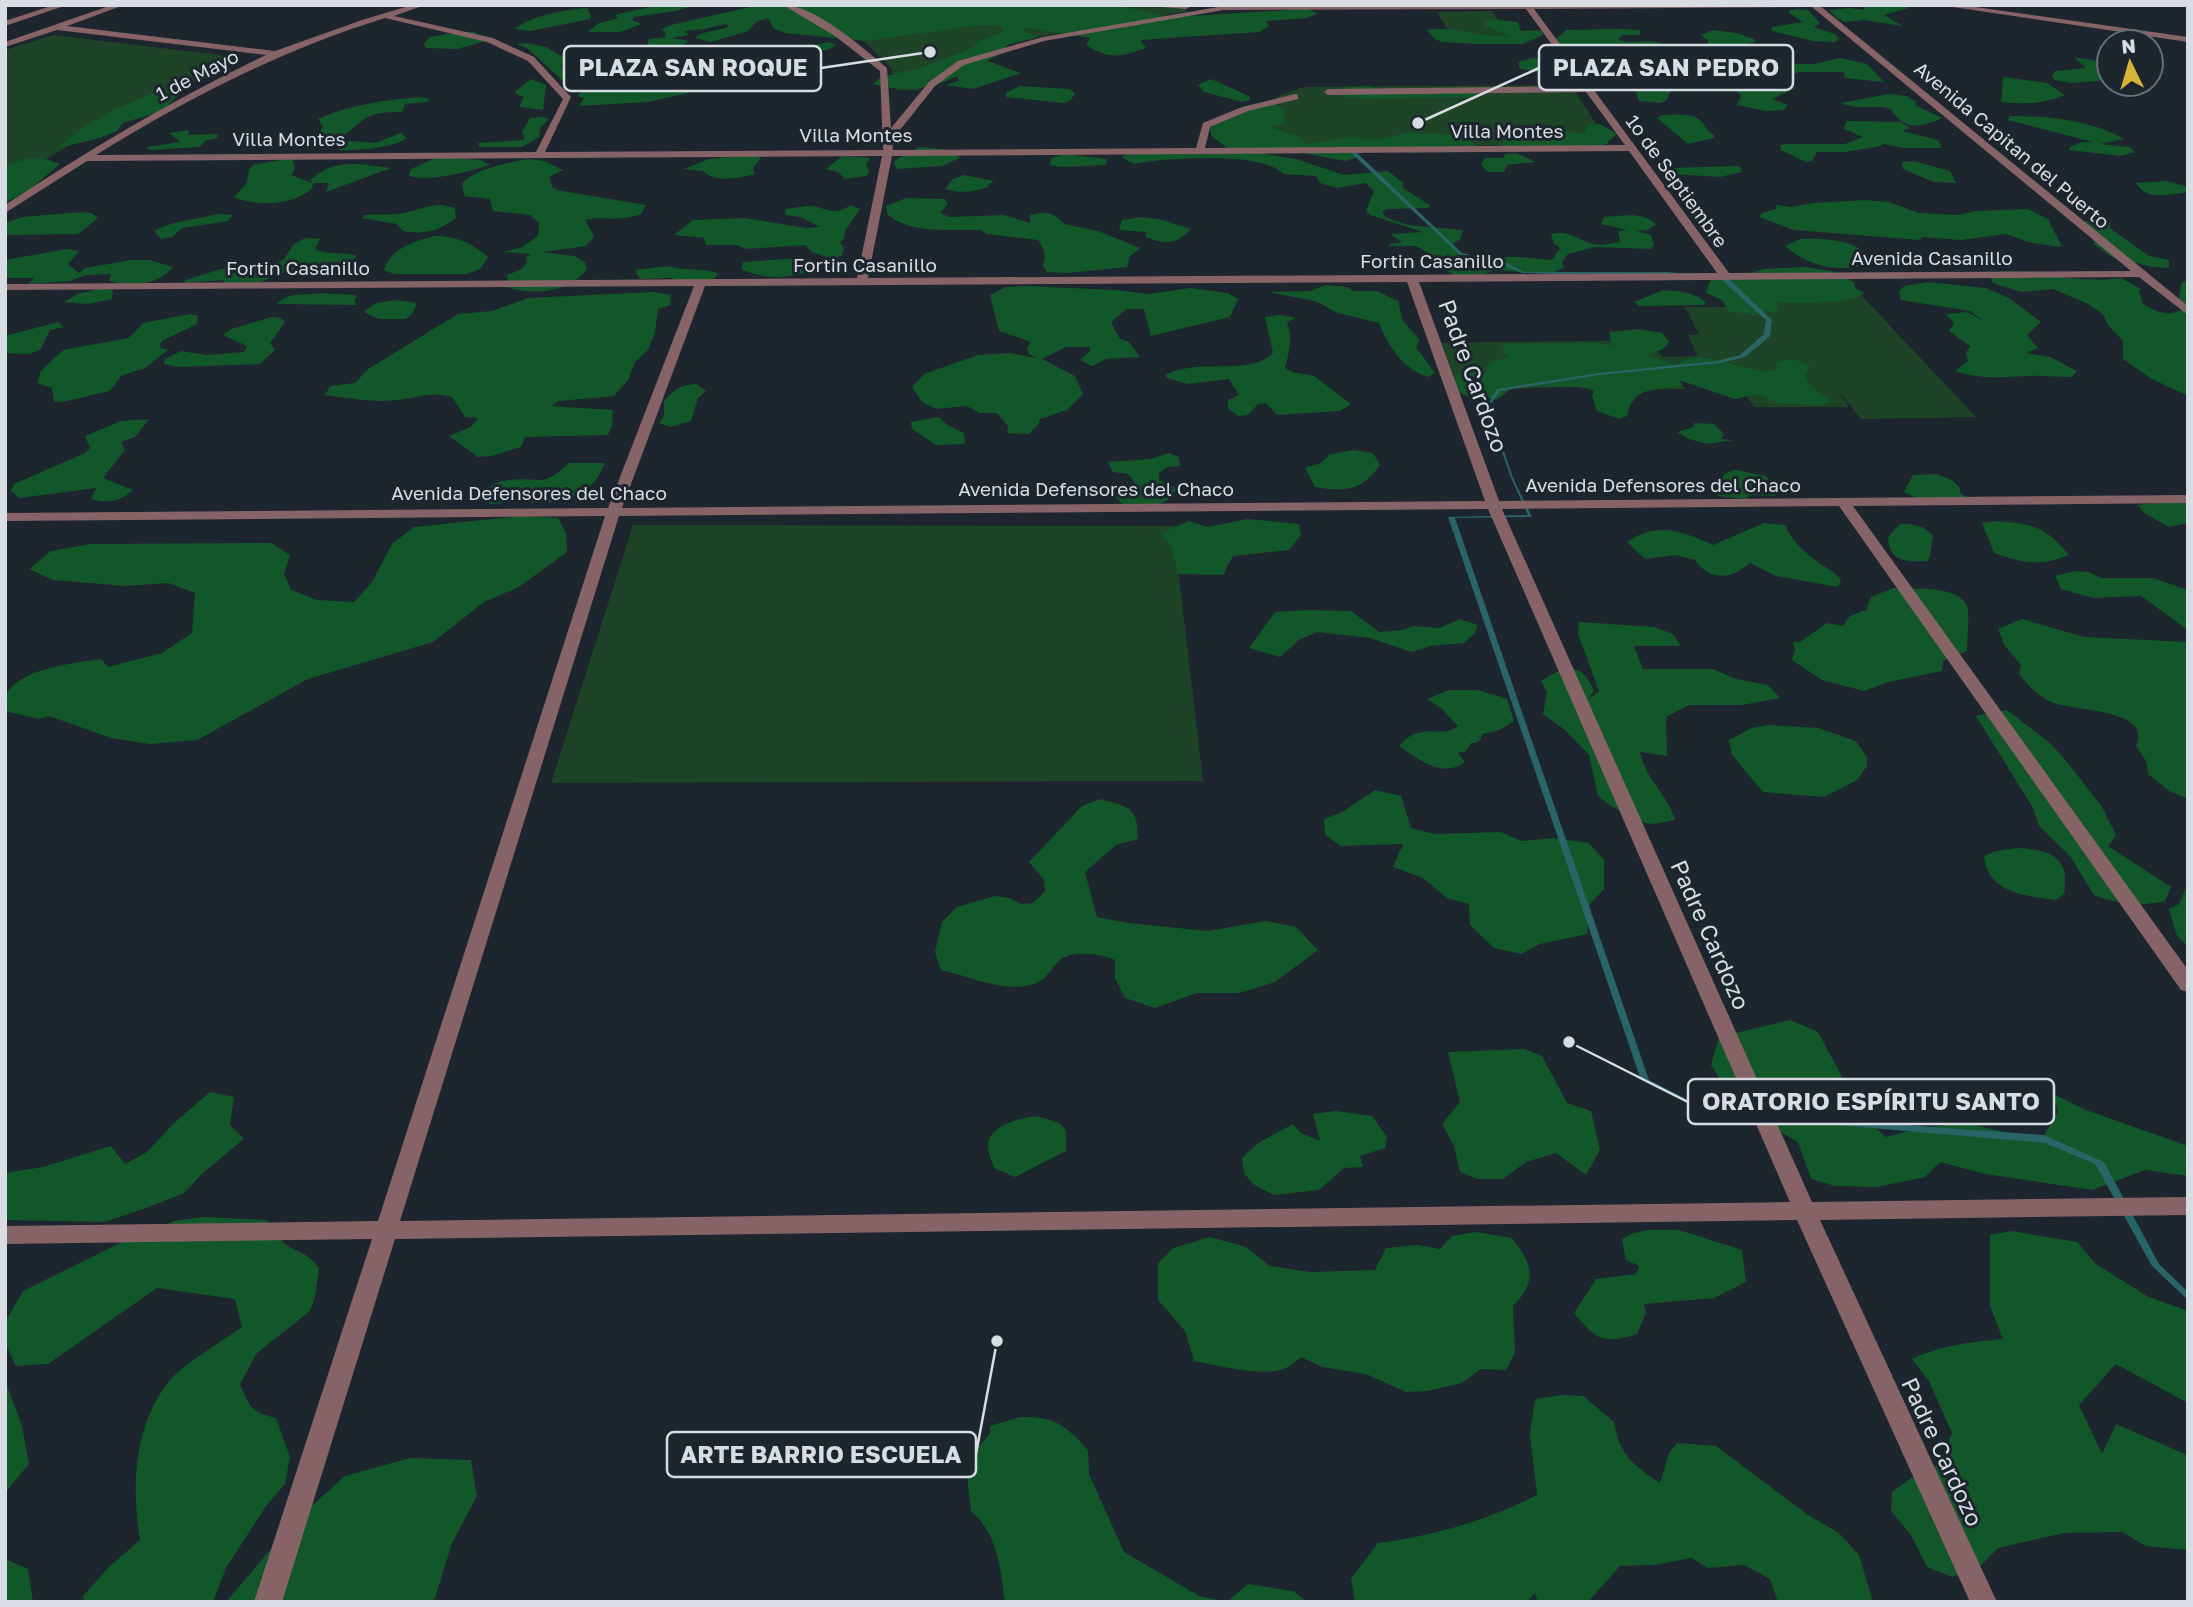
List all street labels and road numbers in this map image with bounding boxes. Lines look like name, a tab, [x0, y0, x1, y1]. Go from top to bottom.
street label: 1 de Mayo	[152, 44, 242, 105]
street label: Avenida Capitan del Puerto	[1910, 56, 2114, 233]
street label: 1o de Septiembre	[1622, 110, 1733, 251]
street label: Villa Montes	[1450, 119, 1564, 142]
street label: Villa Montes	[799, 123, 913, 146]
street label: Villa Montes	[232, 127, 346, 150]
street label: Avenida Casanillo	[1851, 246, 2013, 269]
street label: Fortin Casanillo	[1360, 249, 1504, 272]
street label: Fortin Casanillo	[793, 253, 937, 276]
street label: Fortin Casanillo	[226, 256, 370, 279]
street label: Padre Cardozo	[1433, 295, 1515, 456]
street label: Avenida Defensores del Chaco	[1525, 473, 1801, 496]
street label: Avenida Defensores del Chaco	[958, 477, 1234, 500]
street label: Avenida Defensores del Chaco	[391, 481, 667, 504]
street label: Padre Cardozo	[1665, 856, 1756, 1014]
street label: Padre Cardozo	[1896, 1373, 1990, 1530]

